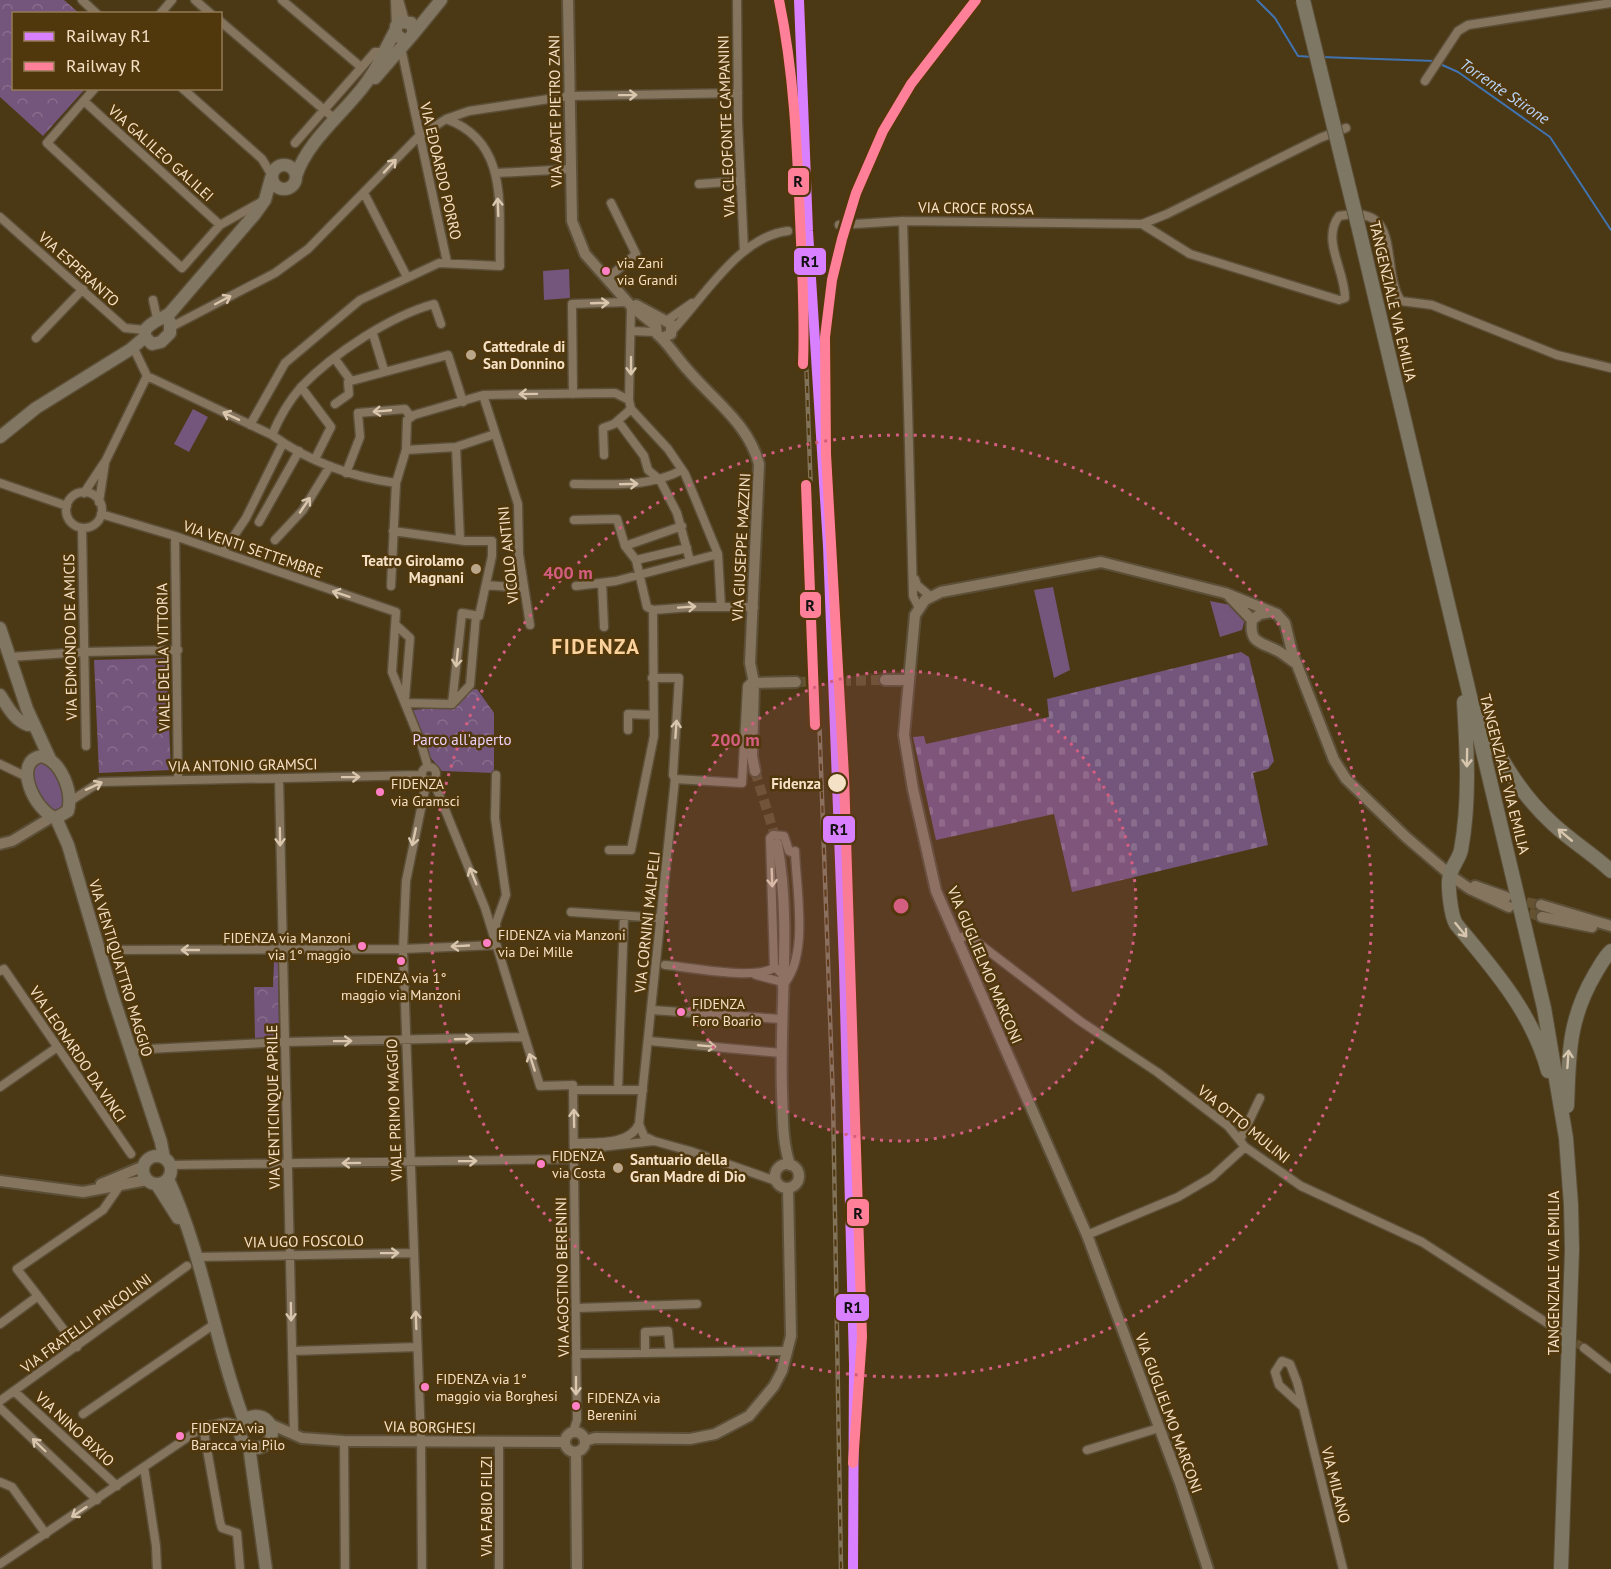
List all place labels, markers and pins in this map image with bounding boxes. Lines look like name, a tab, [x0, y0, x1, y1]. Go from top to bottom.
place label: via Zani via Grandi	[617, 254, 677, 289]
marker: via Zani via Grandi	[600, 265, 612, 277]
place label: Cattedrale di San Donnino	[483, 337, 565, 373]
marker: Cattedrale di San Donnino	[464, 348, 478, 362]
place label: Teatro Girolamo Magnani	[362, 551, 464, 587]
marker: Teatro Girolamo Magnani	[469, 562, 483, 576]
marker: Fidenza	[826, 772, 848, 794]
place label: Fidenza	[771, 774, 821, 793]
place label: FIDENZA via Gramsci	[391, 775, 460, 810]
marker: FIDENZA via Gramsci	[374, 786, 386, 798]
centre of rings	[891, 896, 911, 916]
place label: FIDENZA via Manzoni via Dei Mille	[498, 926, 626, 961]
place label: FIDENZA via Manzoni via 1° maggio	[223, 929, 351, 964]
marker: FIDENZA via Manzoni via Dei Mille	[481, 937, 493, 949]
marker: FIDENZA via Manzoni via 1° maggio	[356, 940, 368, 952]
marker: FIDENZA via 1° maggio via Manzoni	[395, 955, 407, 967]
place label: FIDENZA via 1° maggio via Manzoni	[341, 969, 461, 1004]
place label: FIDENZA Foro Boario	[692, 995, 761, 1030]
marker: FIDENZA Foro Boario	[675, 1006, 687, 1018]
place label: FIDENZA via Costa	[552, 1147, 606, 1182]
place label: Santuario della Gran Madre di Dio	[630, 1150, 746, 1186]
marker: FIDENZA via Costa	[535, 1158, 547, 1170]
marker: Santuario della Gran Madre di Dio	[611, 1161, 625, 1175]
place label: FIDENZA via 1° maggio via Borghesi	[436, 1370, 558, 1405]
marker: FIDENZA via 1° maggio via Borghesi	[419, 1381, 431, 1393]
place label: FIDENZA via Berenini	[587, 1389, 660, 1424]
marker: FIDENZA via Berenini	[570, 1400, 582, 1412]
place label: FIDENZA via Baracca via Pilo	[191, 1419, 285, 1454]
marker: FIDENZA via Baracca via Pilo	[174, 1430, 186, 1442]

